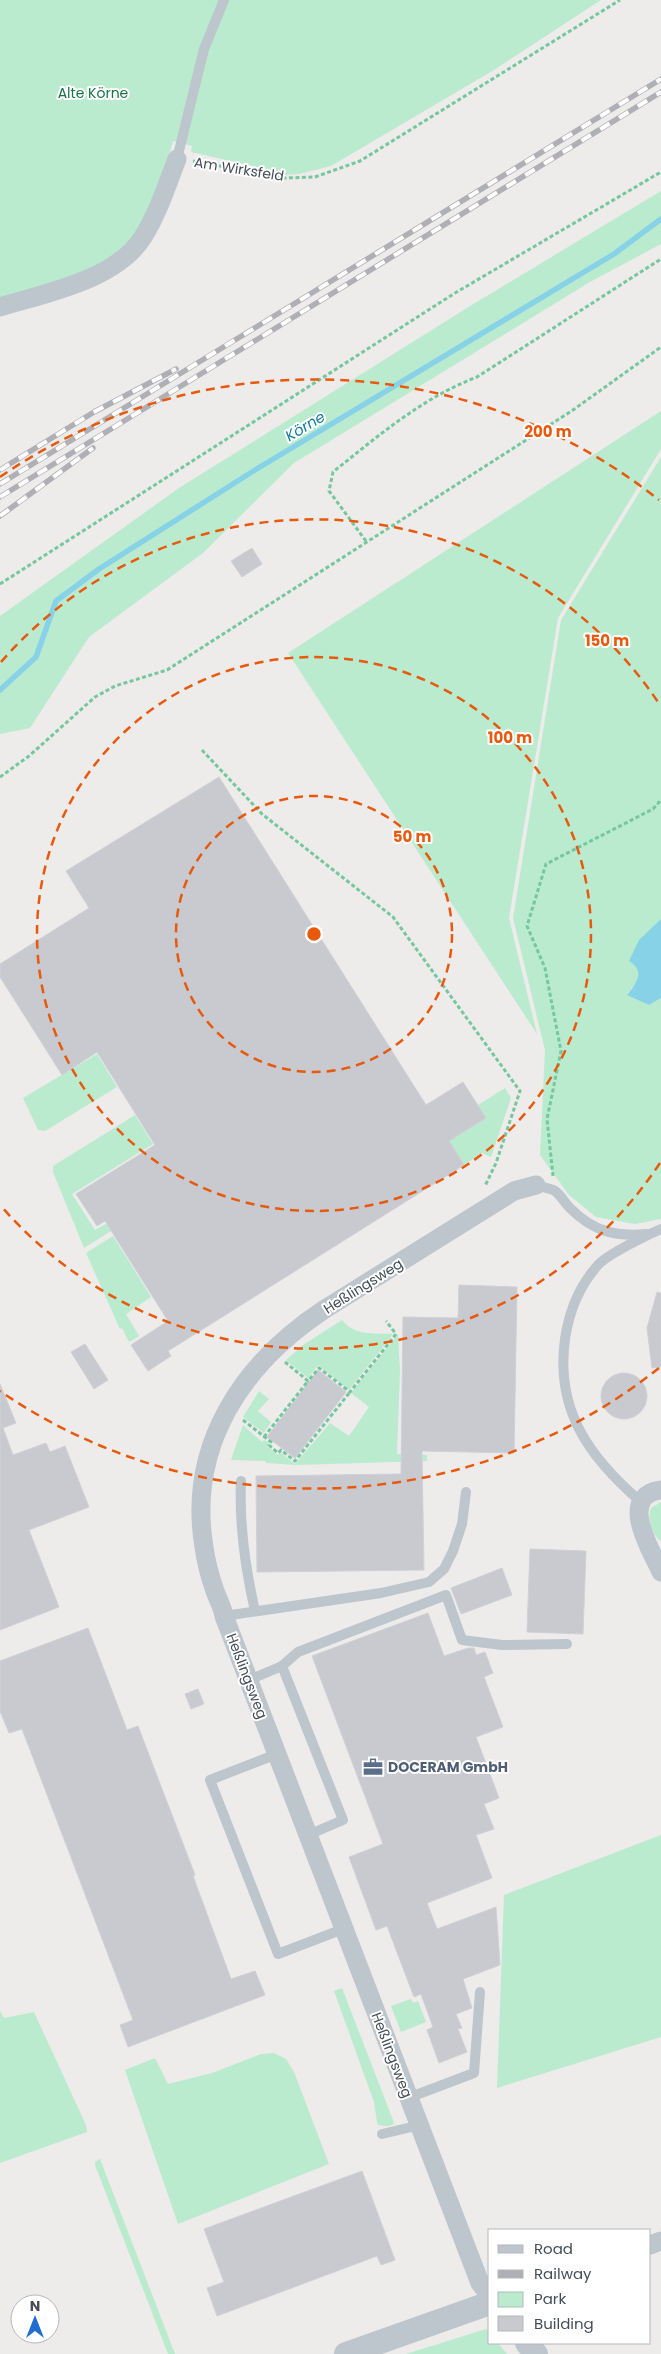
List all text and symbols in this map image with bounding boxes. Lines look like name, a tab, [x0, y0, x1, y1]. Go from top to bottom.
park label: Alte Körne	[58, 83, 129, 103]
street label: Am Wirksfeld	[193, 152, 285, 186]
water label: Körne	[281, 406, 329, 446]
text: 200 m	[524, 421, 572, 442]
text: 150 m	[585, 630, 629, 651]
text: 100 m	[488, 727, 532, 748]
text: 50 m	[393, 826, 431, 847]
centre of rings	[305, 925, 323, 943]
street label: Heßlingsweg	[319, 1254, 407, 1318]
street label: Heßlingsweg	[222, 1630, 272, 1722]
office icon: DOCERAM GmbH	[362, 1756, 384, 1778]
place label: DOCERAM GmbH	[388, 1757, 508, 1777]
street label: Heßlingsweg	[367, 2009, 417, 2101]
legend	[488, 2229, 651, 2344]
text: Road	[534, 2238, 573, 2259]
text: Railway	[534, 2263, 592, 2284]
text: Park	[534, 2288, 566, 2309]
north arrow	[10, 2294, 60, 2344]
text: N	[30, 2296, 40, 2316]
text: Building	[534, 2313, 594, 2334]

